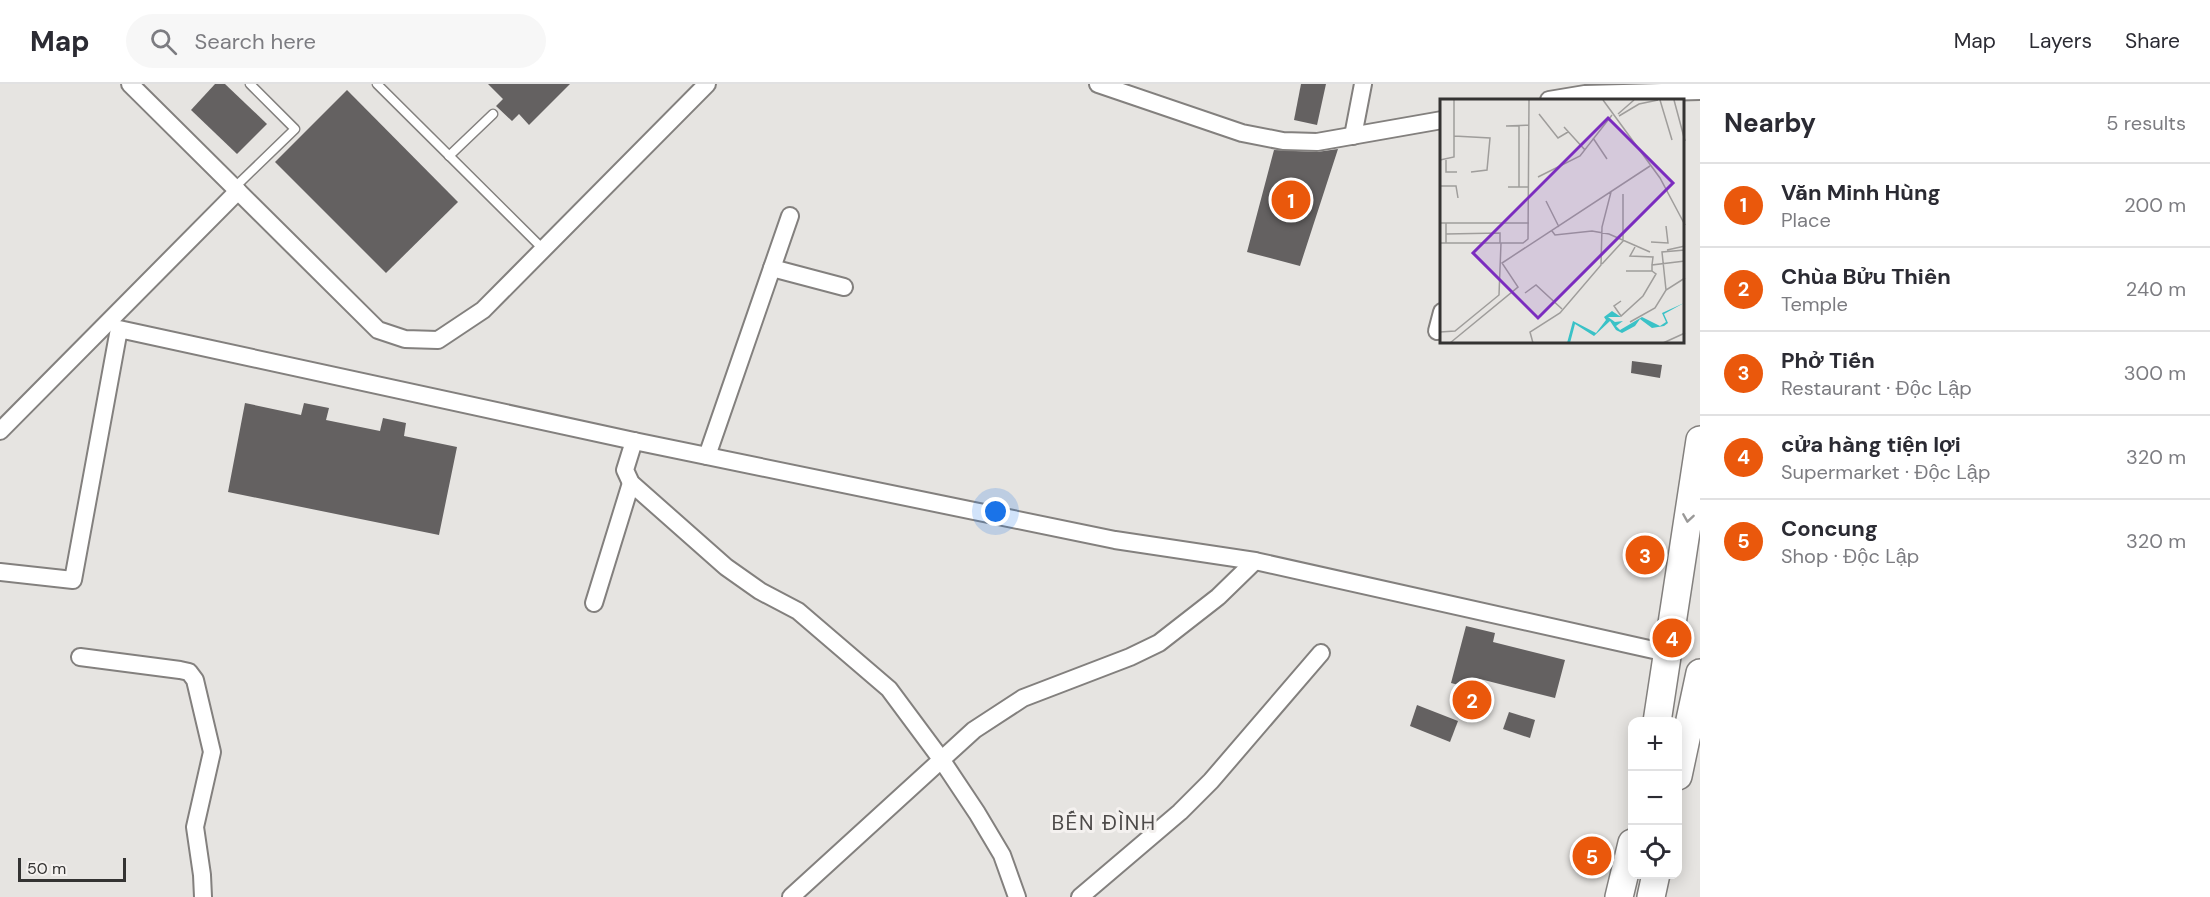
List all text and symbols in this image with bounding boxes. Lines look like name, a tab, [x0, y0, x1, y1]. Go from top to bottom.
search box	[126, 14, 546, 68]
text: Map	[30, 23, 90, 60]
icon: search	[147, 25, 180, 58]
text: Search here	[195, 27, 316, 56]
text: Map	[1954, 27, 1996, 55]
text: Layers	[2029, 27, 2092, 55]
text: Share	[2125, 27, 2180, 55]
inset map	[1440, 99, 1685, 344]
text: Nearby	[1724, 106, 1816, 140]
text: 5 results	[2106, 110, 2186, 136]
pin: 1	[1272, 178, 1310, 222]
text: Văn Minh Hùng	[1781, 178, 1941, 207]
text: 1	[1740, 192, 1747, 218]
text: 200 m	[2124, 192, 2186, 218]
text: Place	[1781, 207, 1831, 233]
text: Chùa Bửu Thiên	[1781, 262, 1951, 291]
text: 2	[1738, 276, 1749, 302]
text: 240 m	[2126, 276, 2186, 302]
text: Temple	[1781, 291, 1848, 317]
text: Phở Tiến	[1781, 346, 1875, 375]
text: 3	[1737, 360, 1750, 386]
text: 300 m	[2124, 360, 2186, 386]
text: Restaurant · Độc Lập	[1781, 375, 1972, 401]
text: cửa hàng tiện lợi	[1781, 430, 1961, 459]
text: 4	[1737, 444, 1750, 470]
text: 320 m	[2126, 444, 2186, 470]
text: Supermarket · Độc Lập	[1781, 459, 1991, 485]
your location	[981, 497, 1010, 526]
one-way arrow	[1682, 513, 1695, 523]
text: Concung	[1781, 514, 1878, 543]
text: 5	[1737, 528, 1750, 554]
text: 320 m	[2126, 528, 2186, 554]
pin: 3	[1626, 532, 1664, 578]
text: Shop · Độc Lập	[1781, 543, 1919, 569]
pin: 4	[1652, 616, 1692, 660]
pin: 2	[1452, 678, 1492, 722]
map controls	[1628, 717, 1682, 879]
button: +	[1628, 717, 1682, 771]
button: −	[1628, 771, 1682, 825]
district label: BẾN ĐÌNH	[1051, 809, 1157, 837]
button: locate	[1628, 825, 1682, 879]
pin: 5	[1572, 834, 1612, 878]
scale bar	[18, 855, 126, 882]
text: 50 m	[27, 858, 66, 879]

